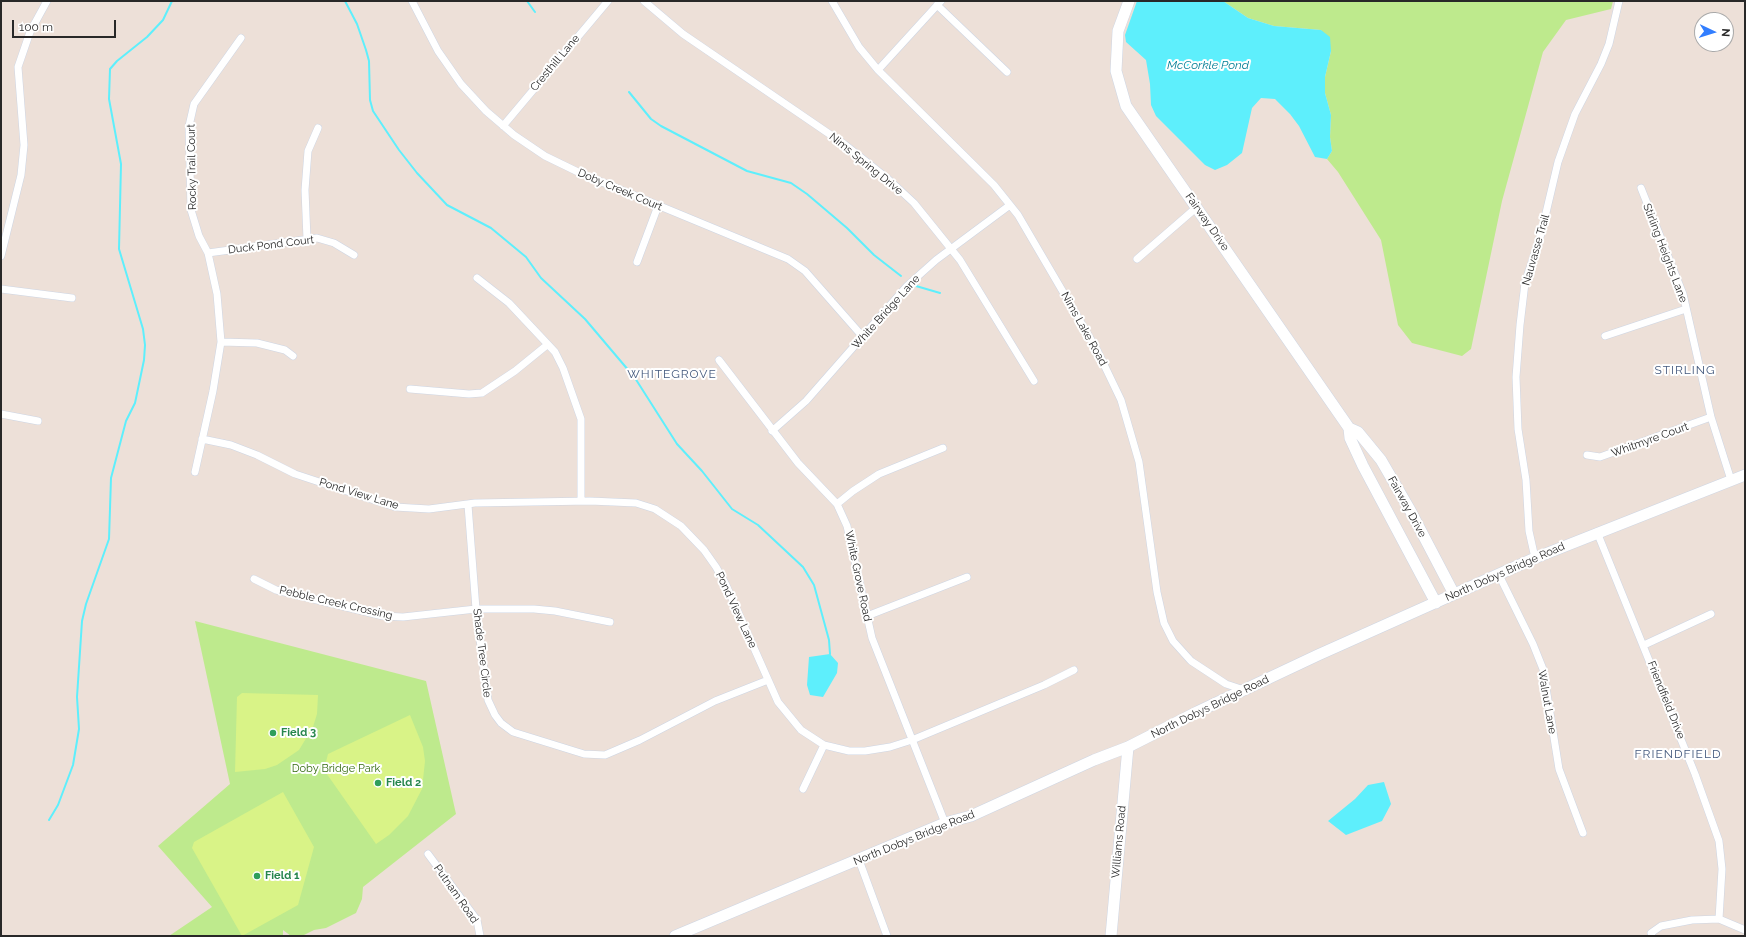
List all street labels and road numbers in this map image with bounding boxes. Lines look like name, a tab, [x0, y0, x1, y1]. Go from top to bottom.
street label: Cresthill Lane	[528, 32, 582, 94]
street label: Rocky Trail Court	[185, 124, 199, 210]
street label: Nims Spring Drive	[826, 130, 906, 198]
street label: Doby Creek Court	[576, 166, 664, 214]
street label: Fairway Drive	[1182, 191, 1232, 253]
street label: Stirling Heights Lane	[1640, 202, 1690, 304]
street label: Nauvasse Trail	[1520, 213, 1552, 287]
street label: Duck Pond Court	[227, 233, 315, 257]
street label: White Bridge Lane	[849, 272, 923, 352]
street label: Nims Lake Road	[1058, 290, 1110, 368]
street label: Whitmyre Court	[1610, 420, 1690, 460]
street label: Fairway Drive	[1385, 474, 1429, 540]
street label: Pond View Lane	[318, 476, 400, 512]
street label: White Grove Road	[842, 529, 874, 623]
street label: North Dobys Bridge Road	[1443, 540, 1567, 604]
street label: Pond View Lane	[713, 570, 759, 650]
street label: Pebble Creek Crossing	[278, 584, 394, 622]
street label: Shade Tree Circle	[470, 608, 494, 698]
street label: Friendfield Drive	[1644, 659, 1688, 741]
street label: Walnut Lane	[1535, 669, 1559, 735]
street label: North Dobys Bridge Road	[1149, 673, 1271, 741]
street label: Williams Road	[1109, 805, 1129, 879]
street label: North Dobys Bridge Road	[851, 808, 977, 868]
street label: Putnam Road	[431, 862, 481, 926]

